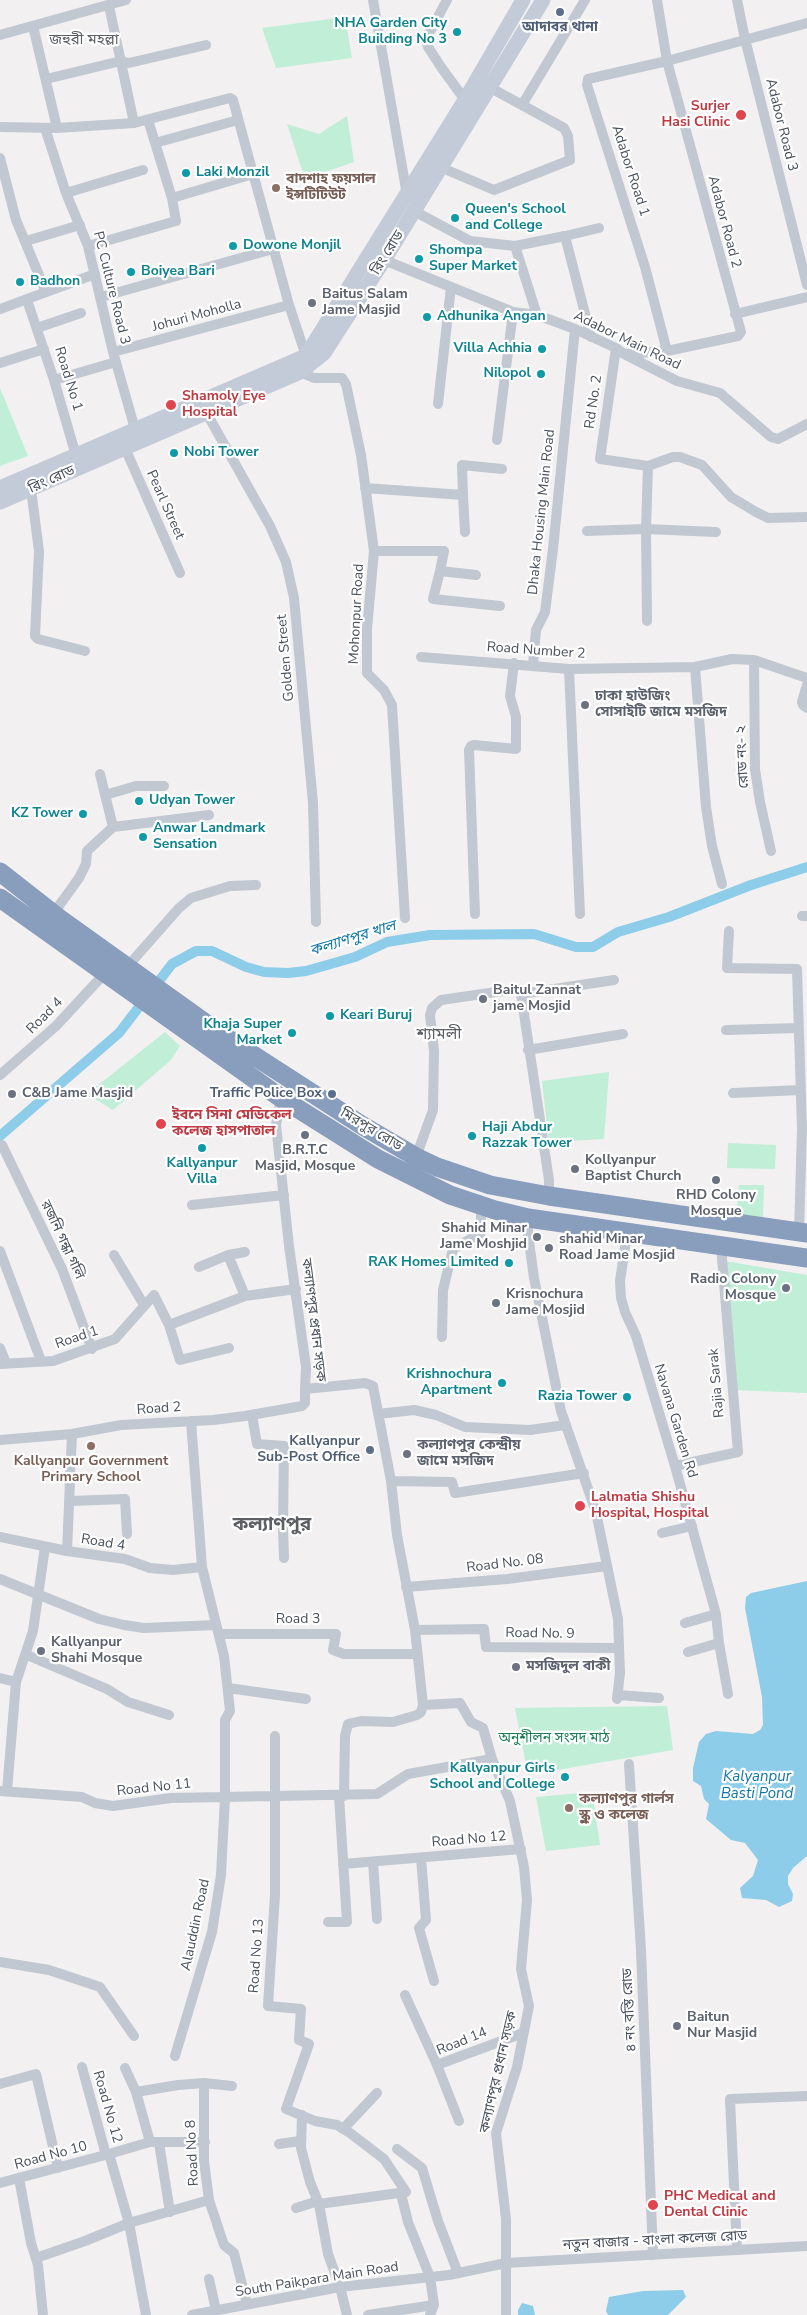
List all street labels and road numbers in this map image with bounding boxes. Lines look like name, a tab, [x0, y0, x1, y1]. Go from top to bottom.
street label: Adabor Road 3	[761, 77, 801, 173]
street label: Adabor Road 1	[607, 123, 653, 219]
street label: Adabor Road 2	[704, 174, 744, 270]
street label: রিং রোড	[368, 228, 408, 278]
street label: PC Culture Road 3	[89, 230, 133, 346]
street label: Johuri Moholla	[151, 296, 243, 336]
street label: Adabor Main Road	[571, 308, 683, 374]
street label: Road No 1	[50, 345, 86, 413]
street label: Rd No. 2	[582, 374, 606, 430]
street label: Dhaka Housing Main Road	[525, 428, 559, 596]
street label: রিং রোড	[26, 462, 78, 498]
street label: Pearl Street	[142, 468, 188, 542]
street label: Mohonpur Road	[346, 563, 368, 665]
street label: Golden Street	[274, 614, 298, 702]
street label: Road Number 2	[486, 639, 586, 663]
street label: রোড নং- ২	[733, 725, 753, 789]
street label: Road 4	[23, 994, 67, 1038]
street label: মিরপুর রোড	[337, 1105, 405, 1155]
street label: রজনি গন্ধা গলি	[36, 1198, 88, 1282]
street label: কল্যাণপুর প্রধান সড়ক	[297, 1257, 329, 1383]
street label: Road 1	[53, 1323, 101, 1353]
street label: Rajia Sarak	[706, 1348, 728, 1418]
street label: Navana Garden Rd	[650, 1362, 700, 1480]
street label: Road 2	[136, 1399, 182, 1419]
street label: Road 4	[80, 1531, 126, 1555]
street label: Road No. 08	[465, 1551, 545, 1577]
street label: Road 3	[276, 1612, 320, 1628]
street label: Road No. 9	[505, 1625, 575, 1643]
street label: Road No 11	[116, 1776, 192, 1800]
street label: Road No 12	[431, 1828, 507, 1852]
street label: Alauddin Road	[178, 1878, 214, 1972]
street label: Road No 13	[246, 1918, 268, 1994]
street label: ৪ নং বস্তি রোড	[619, 1968, 641, 2052]
street label: কল্যাণপুর প্রধান সড়ক	[477, 2009, 521, 2135]
street label: Road 14	[434, 2024, 490, 2060]
street label: Road No 12	[89, 2069, 125, 2145]
street label: Road No 8	[183, 2119, 203, 2187]
street label: Road No 10	[13, 2138, 89, 2174]
street label: নতুন বাজার - বাংলা কলেজ রোড	[562, 2228, 748, 2254]
street label: South Paikpara Main Road	[234, 2259, 400, 2301]

